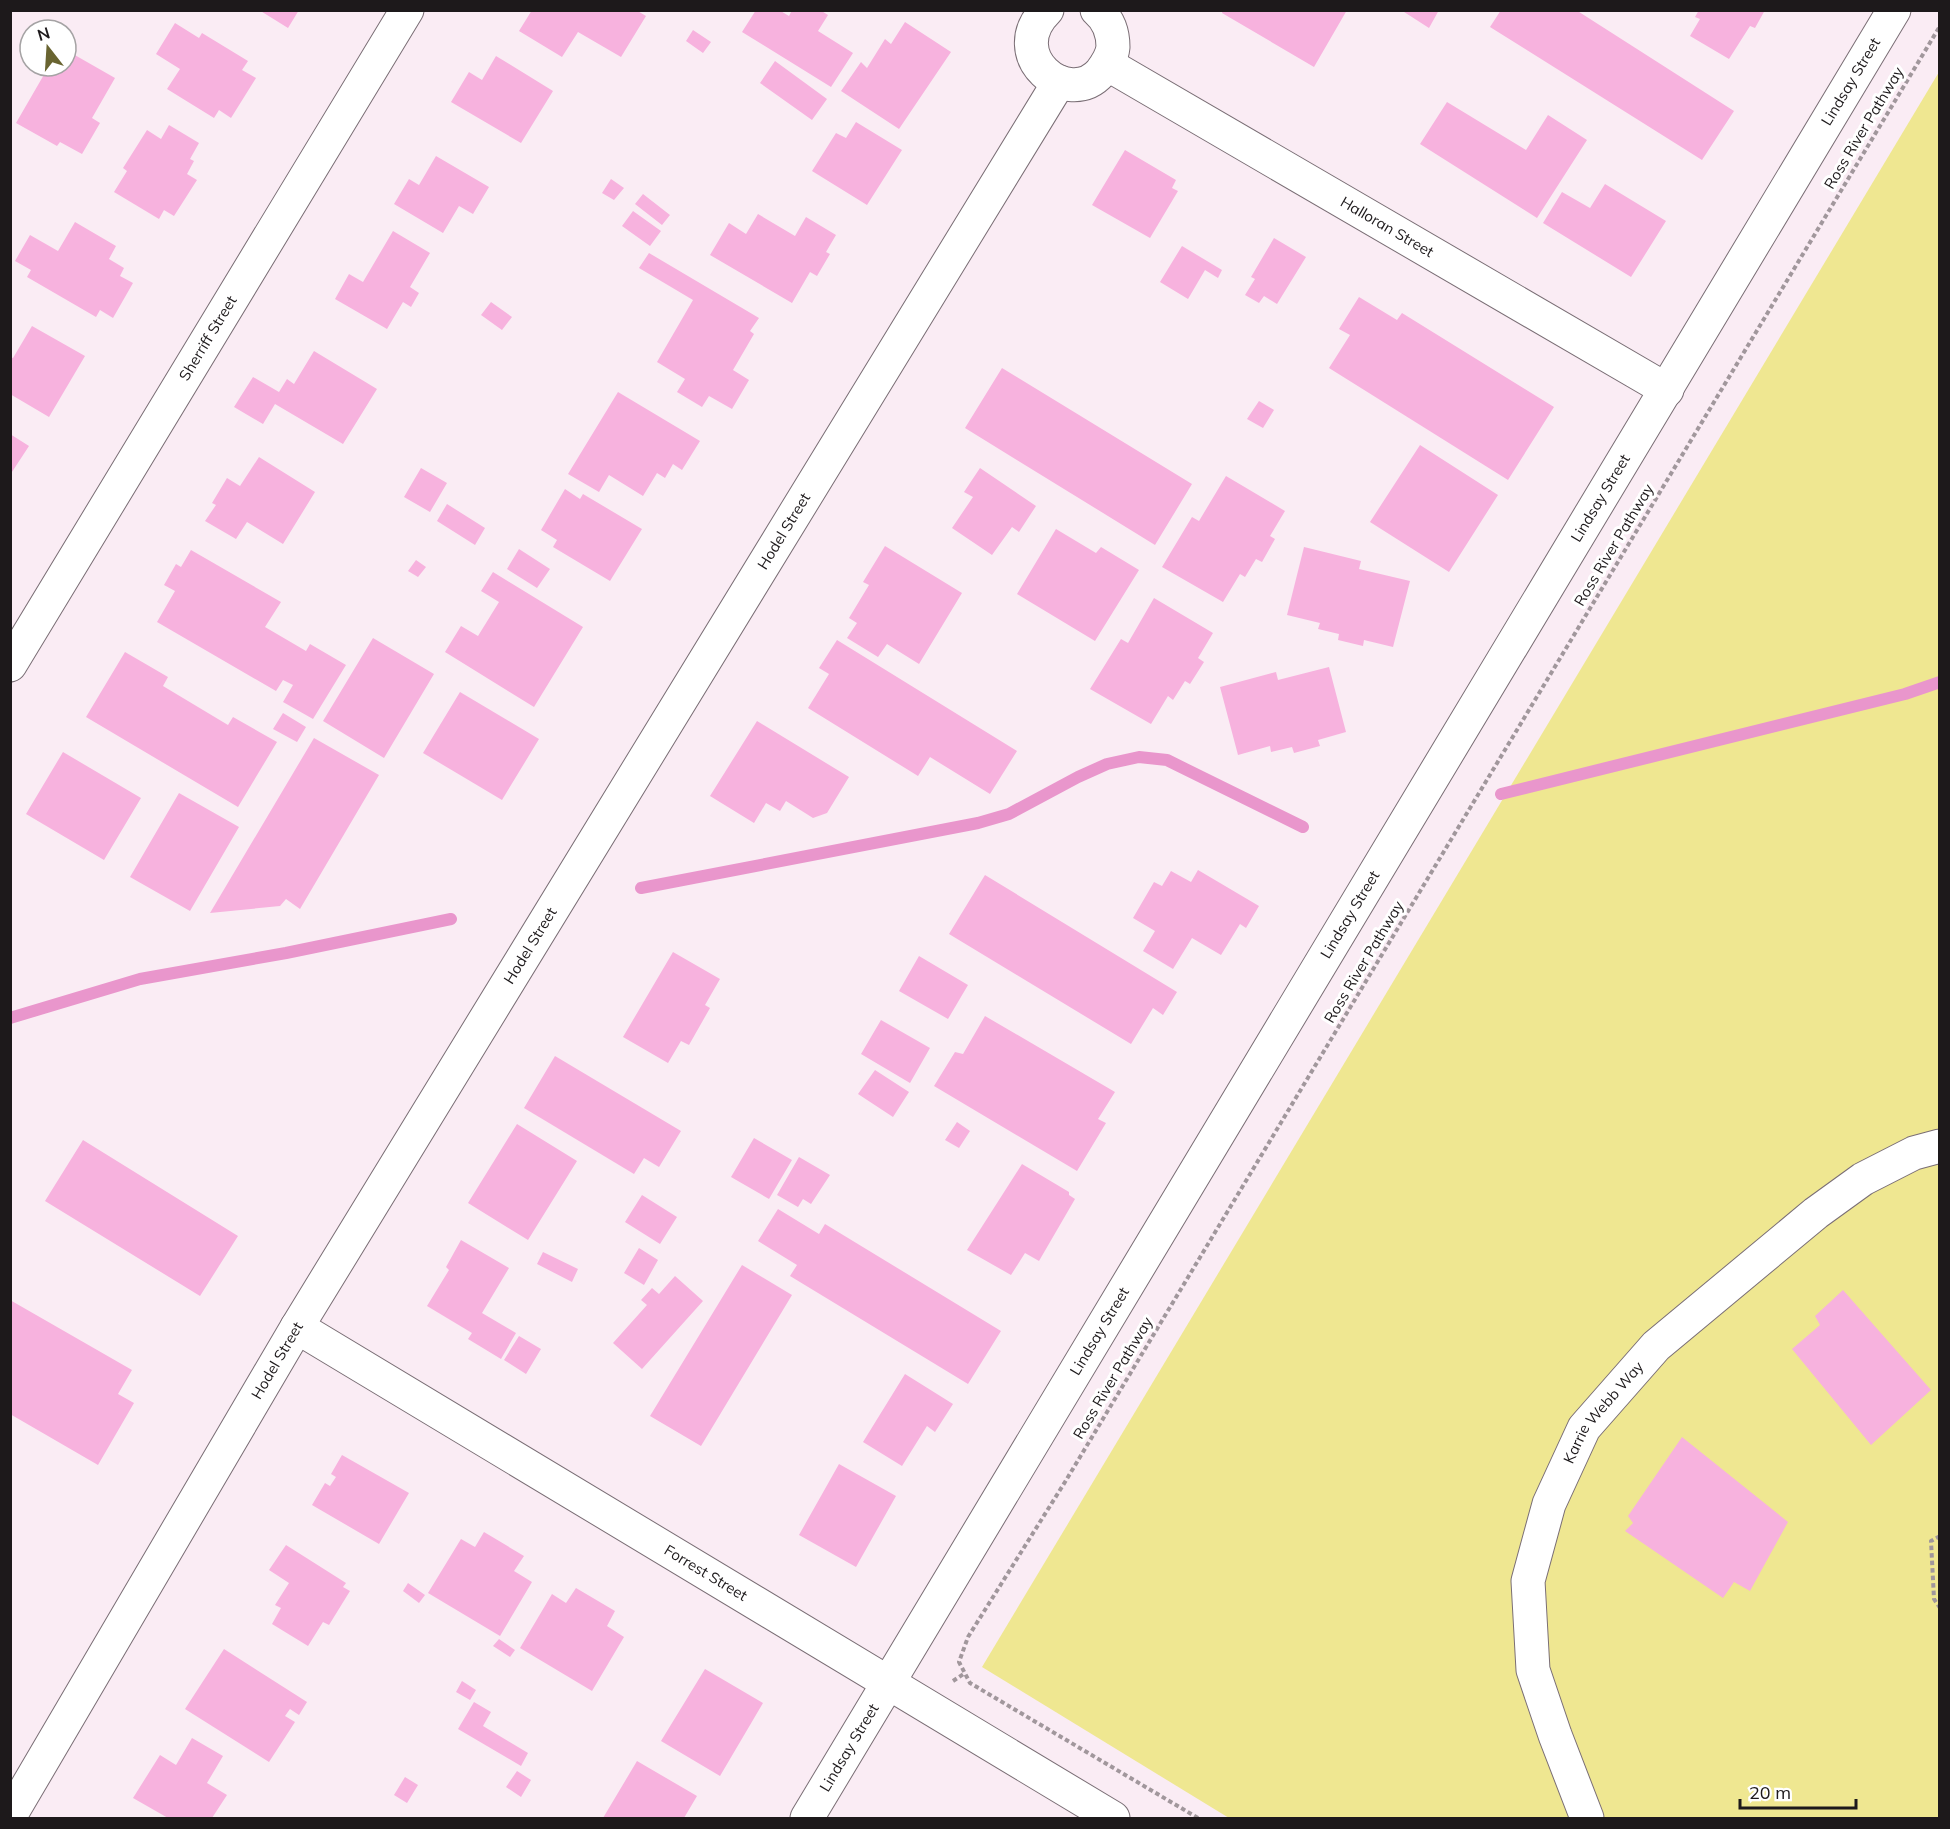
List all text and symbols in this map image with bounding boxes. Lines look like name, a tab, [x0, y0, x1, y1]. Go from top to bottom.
north arrow	[18, 18, 78, 78]
text: N	[35, 22, 52, 45]
street label: Lindsay Street	[1817, 34, 1884, 129]
street label: Ross River Pathway	[1820, 63, 1908, 192]
street label: Halloran Street	[1337, 192, 1437, 261]
street label: Sherriff Street	[175, 292, 241, 384]
street label: Lindsay Street	[1566, 450, 1634, 545]
street label: Ross River Pathway	[1570, 480, 1658, 609]
street label: Hodel Street	[753, 489, 814, 573]
street label: Lindsay Street	[1316, 867, 1383, 962]
street label: Ross River Pathway	[1320, 897, 1408, 1026]
street label: Hodel Street	[499, 904, 561, 987]
street label: Lindsay Street	[1065, 1283, 1133, 1378]
street label: Ross River Pathway	[1069, 1313, 1157, 1442]
street label: Hodel Street	[247, 1318, 307, 1402]
street label: Karrie Webb Way	[1559, 1357, 1647, 1466]
street label: Forrest Street	[661, 1540, 751, 1605]
street label: Lindsay Street	[815, 1700, 883, 1795]
scale bar	[1740, 1772, 1856, 1810]
text: 20 m	[1749, 1781, 1791, 1804]

